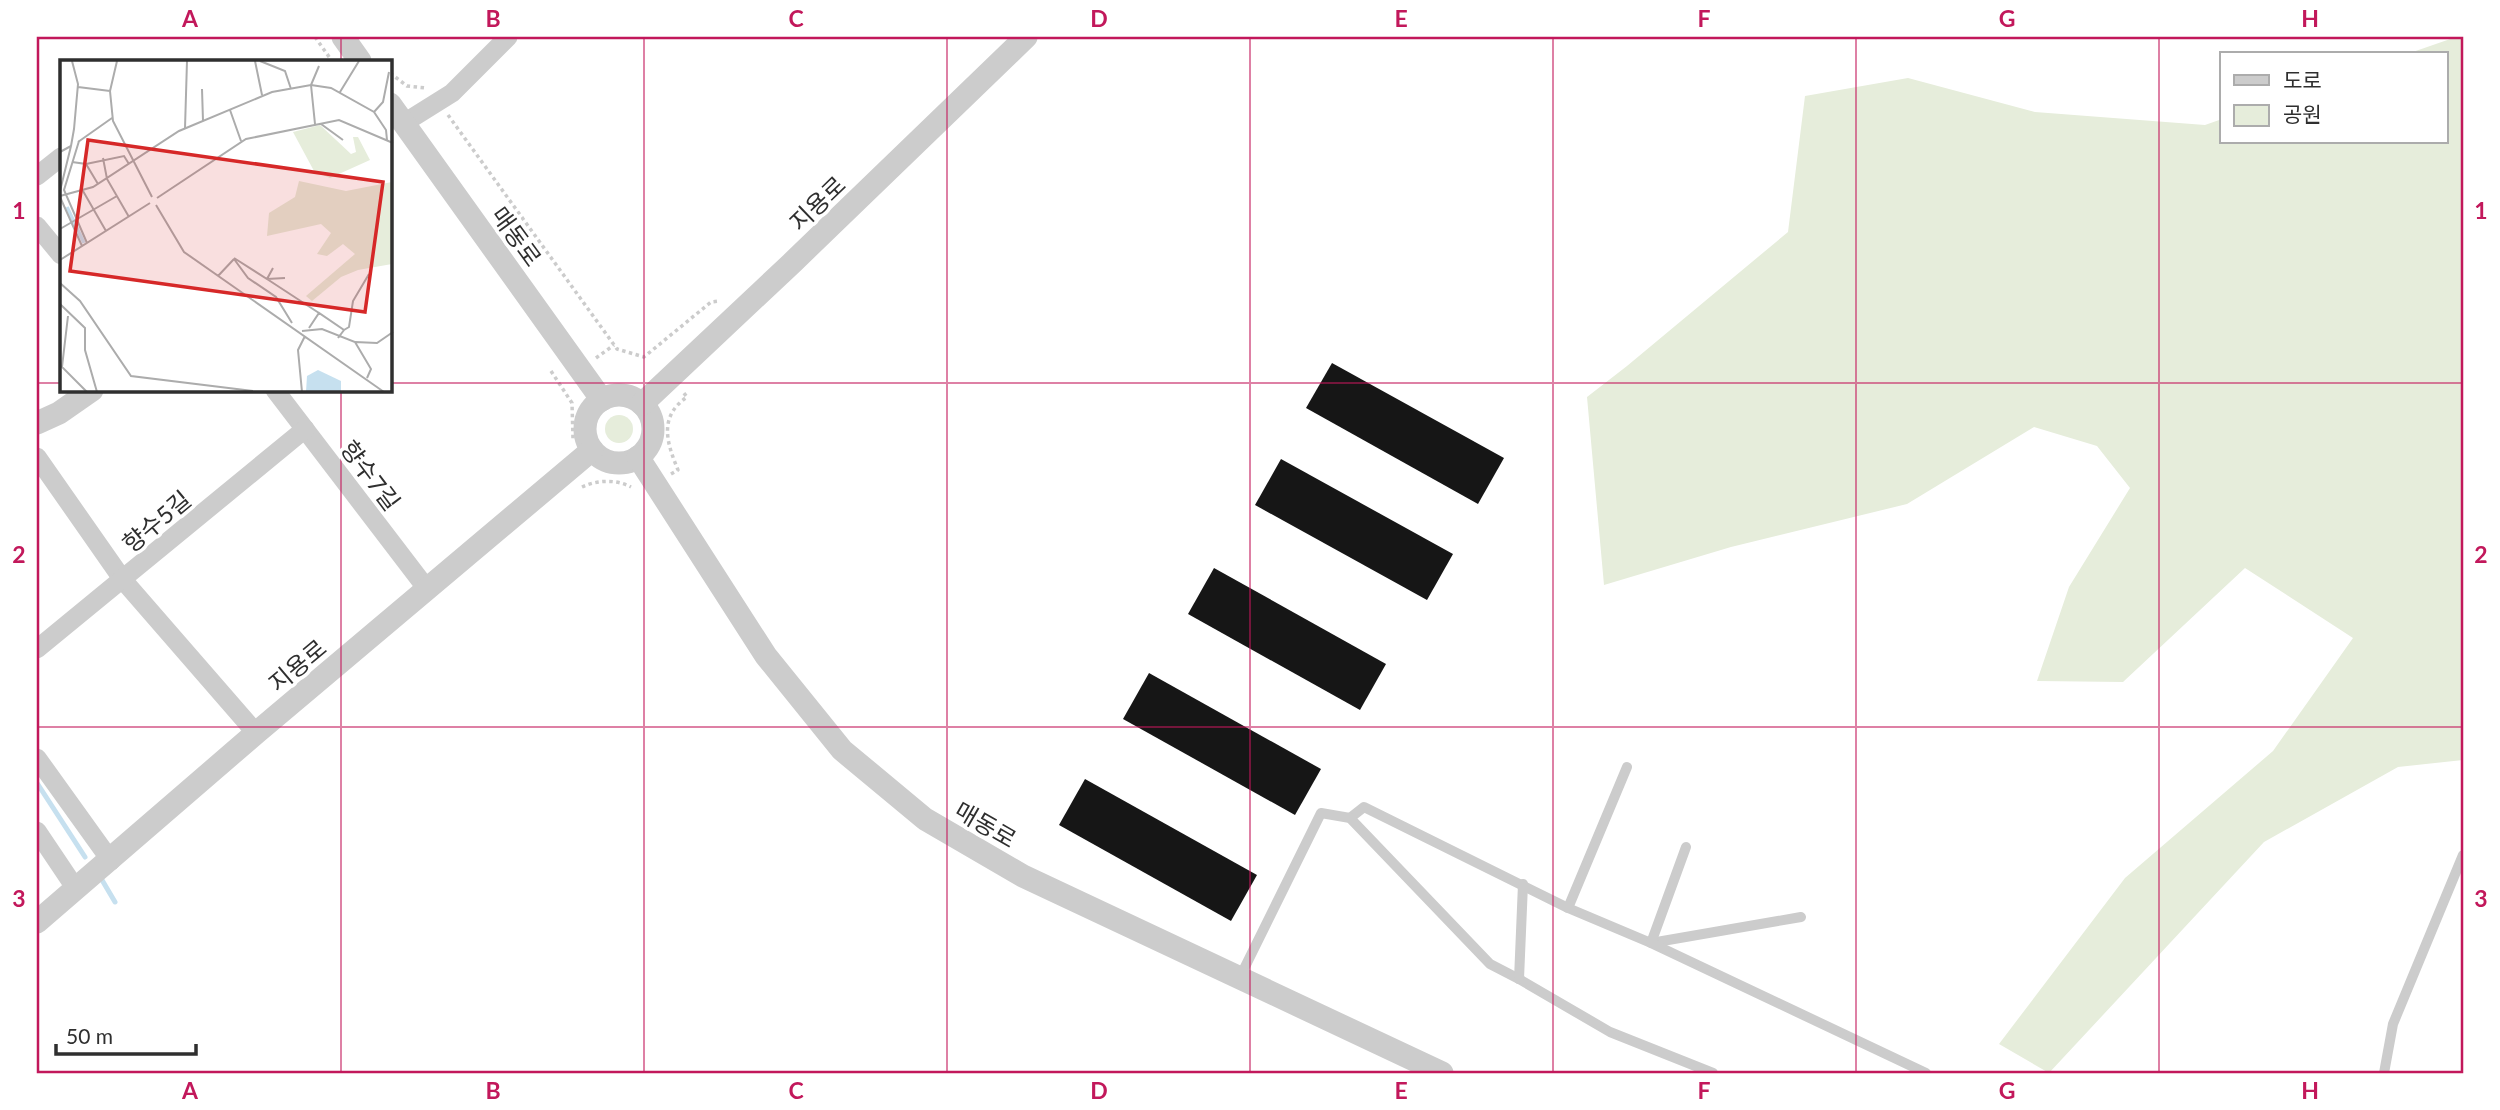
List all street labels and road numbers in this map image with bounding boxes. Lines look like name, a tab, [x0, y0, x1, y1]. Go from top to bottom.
street label: 지용로	[783, 170, 851, 236]
street label: 매동로	[486, 201, 548, 271]
street label: 향수7길	[335, 434, 407, 516]
street label: 향수5길	[116, 484, 196, 558]
street label: 지용로	[262, 633, 332, 697]
street label: 매동로	[950, 795, 1022, 853]

